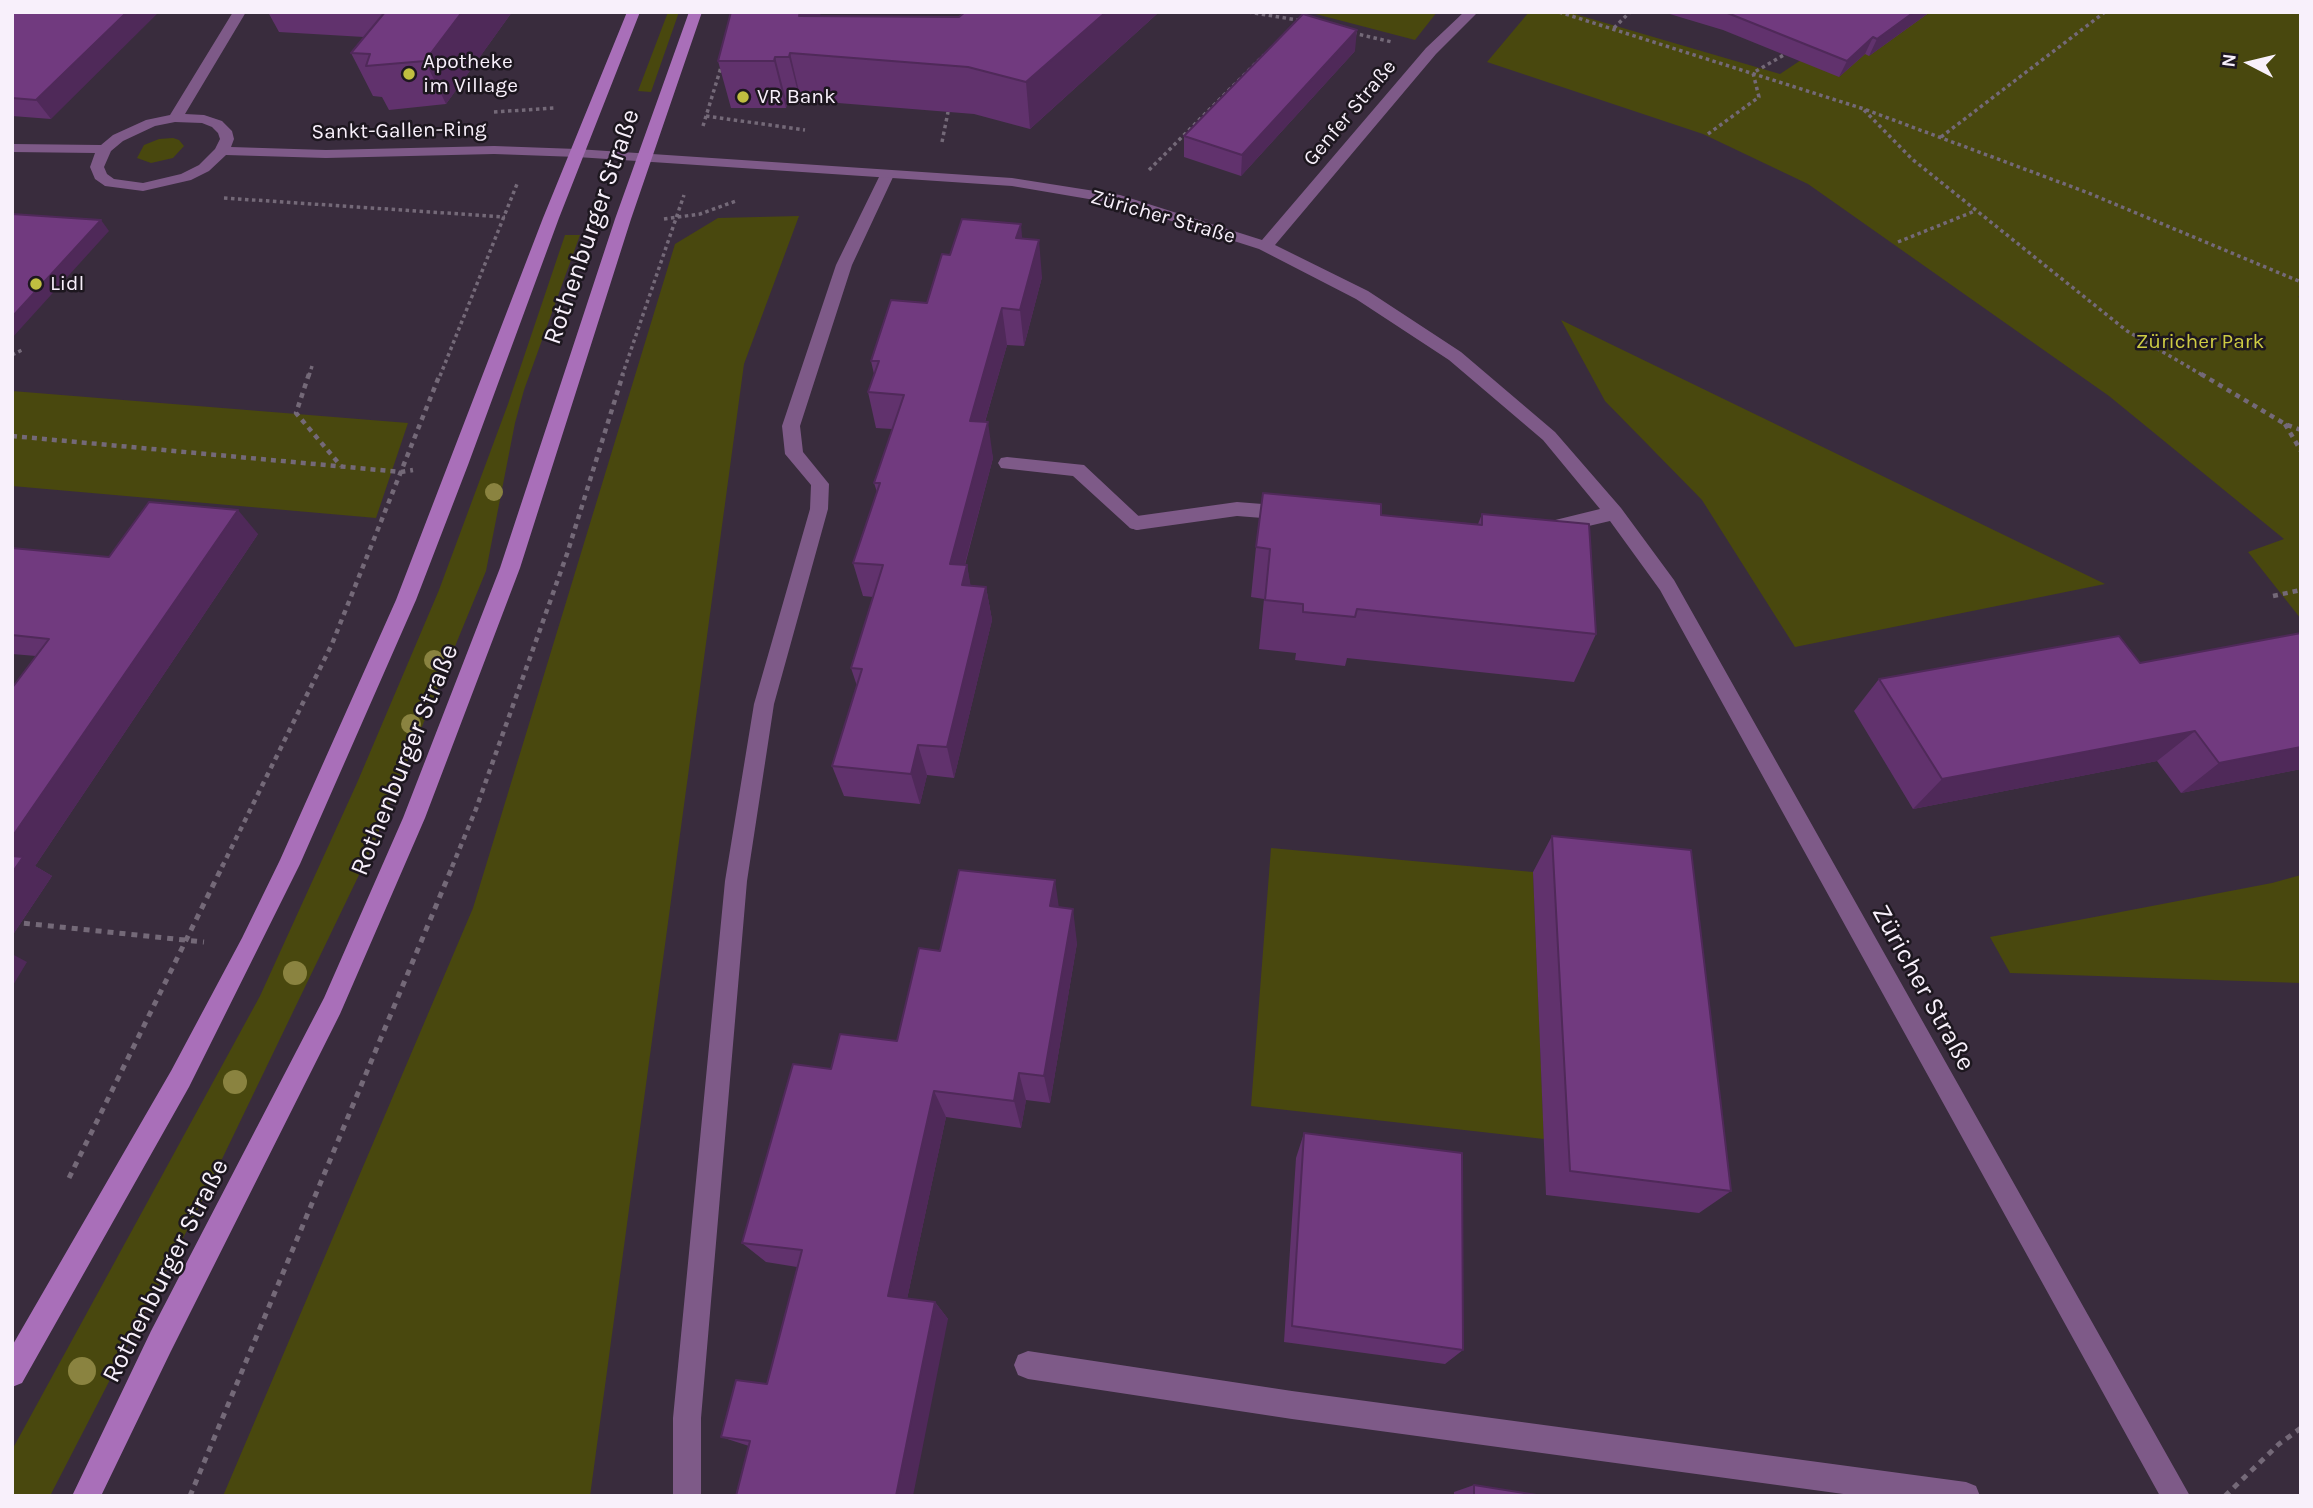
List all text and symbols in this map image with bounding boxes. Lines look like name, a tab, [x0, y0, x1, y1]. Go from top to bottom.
north arrow	[2215, 28, 2285, 98]
place label: Apotheke im Village	[423, 49, 518, 99]
text: N	[2217, 52, 2241, 69]
street label: Genfer Straße	[1298, 55, 1402, 171]
marker: Apotheke im Village	[401, 66, 417, 82]
place label: VR Bank	[757, 84, 836, 110]
marker: VR Bank	[735, 89, 751, 105]
street label: Rothenburger Straße	[537, 105, 647, 349]
street label: Sankt-Gallen-Ring	[311, 117, 487, 145]
street label: Züricher Straße	[1088, 184, 1238, 250]
place label: Lidl	[50, 271, 84, 297]
marker: Lidl	[28, 276, 44, 292]
park label: Züricher Park	[2136, 329, 2264, 355]
street label: Rothenburger Straße	[344, 640, 466, 880]
street label: Züricher Straße	[1865, 900, 1981, 1076]
street label: Rothenburger Straße	[96, 1154, 236, 1388]

